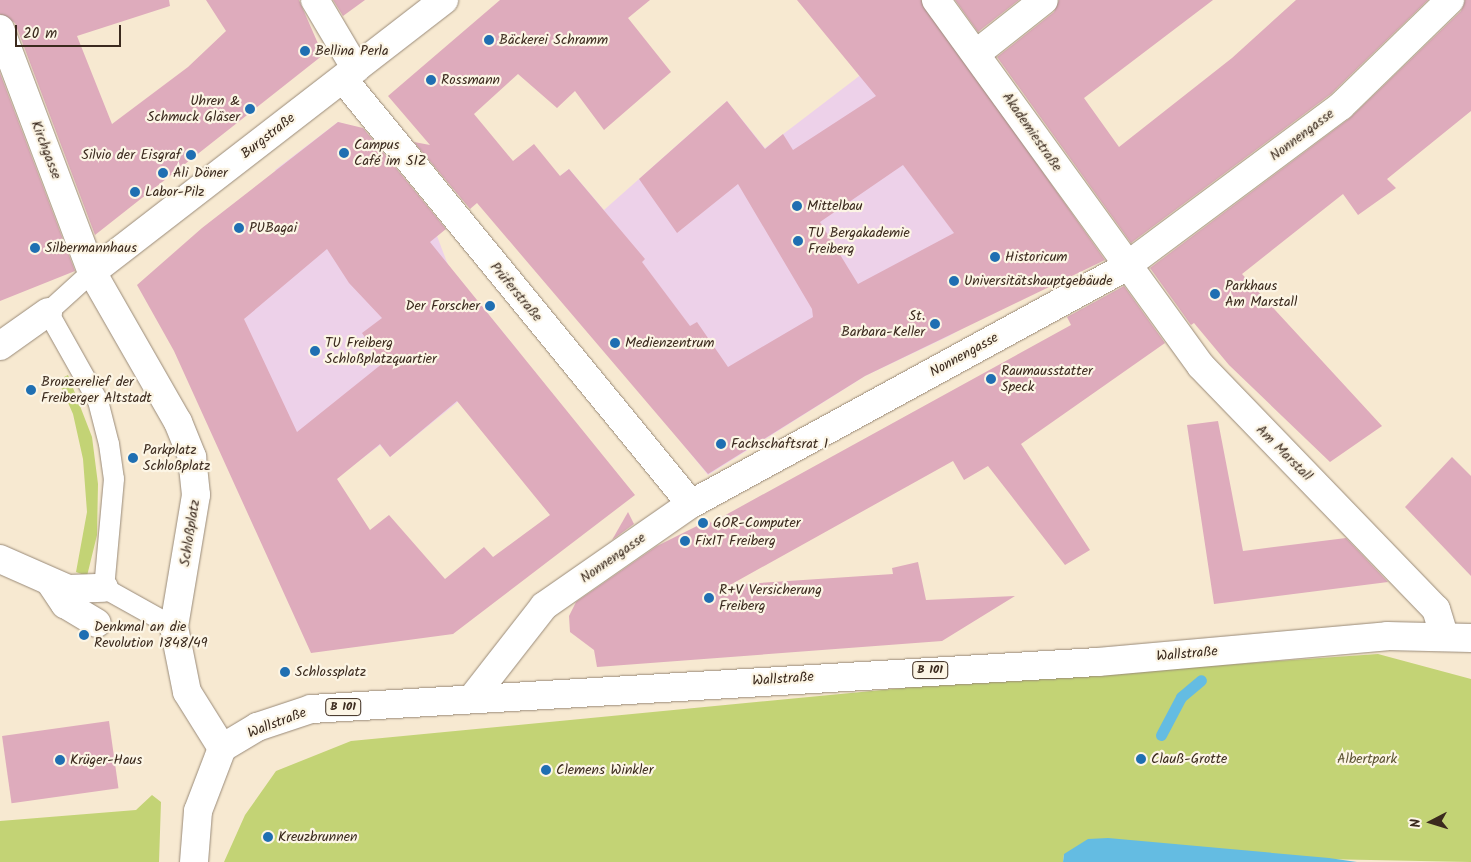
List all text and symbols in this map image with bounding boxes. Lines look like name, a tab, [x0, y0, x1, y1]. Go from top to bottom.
scale bar	[18, 15, 124, 47]
text: 20 m	[23, 22, 57, 46]
place label: Bäckerei Schramm	[499, 32, 608, 48]
marker: Bäckerei Schramm	[483, 34, 495, 46]
place label: Bellina Perla	[315, 43, 389, 59]
marker: Bellina Perla	[299, 45, 311, 57]
place label: Rossmann	[441, 72, 500, 88]
marker: Rossmann	[425, 74, 437, 86]
street label: Akademiestraße	[999, 89, 1065, 175]
place label: Uhren & Schmuck Gläser	[147, 93, 240, 125]
marker: Uhren & Schmuck Gläser	[244, 103, 256, 115]
street label: Nonnengasse	[1267, 105, 1337, 165]
street label: Burgstraße	[238, 110, 298, 162]
street label: Kirchgasse	[27, 118, 65, 182]
place label: Campus Café im SIZ	[354, 137, 427, 170]
place label: Silvio der Eisgraf	[81, 147, 181, 163]
marker: Campus Café im SIZ	[338, 147, 350, 159]
marker: Silvio der Eisgraf	[185, 149, 197, 161]
place label: Ali Döner	[173, 165, 228, 181]
marker: Ali Döner	[157, 167, 169, 179]
place label: Labor-Pilz	[145, 184, 204, 200]
marker: Labor-Pilz	[129, 186, 141, 198]
place label: Mittelbau	[807, 198, 863, 214]
marker: Mittelbau	[791, 200, 803, 212]
place label: PUBagai	[249, 220, 297, 236]
marker: PUBagai	[233, 222, 245, 234]
place label: TU Bergakademie Freiberg	[808, 225, 910, 258]
marker: TU Bergakademie Freiberg	[792, 235, 804, 247]
place label: Silbermannhaus	[45, 240, 137, 256]
marker: Silbermannhaus	[29, 242, 41, 254]
place label: Historicum	[1005, 249, 1068, 265]
marker: Historicum	[989, 251, 1001, 263]
street label: Prüferstraße	[486, 259, 546, 325]
place label: Universitätshauptgebäude	[964, 273, 1113, 289]
marker: Universitätshauptgebäude	[948, 275, 960, 287]
place label: Parkhaus Am Marstall	[1225, 278, 1297, 310]
marker: Parkhaus Am Marstall	[1209, 288, 1221, 300]
place label: Der Forscher	[405, 298, 480, 314]
marker: Der Forscher	[484, 300, 496, 312]
place label: St. Barbara-Keller	[841, 308, 925, 341]
marker: St. Barbara-Keller	[929, 318, 941, 330]
street label: Nonnengasse	[927, 329, 1001, 381]
place label: TU Freiberg Schloßplatzquartier	[325, 335, 437, 368]
place label: Medienzentrum	[625, 335, 714, 351]
marker: Medienzentrum	[609, 337, 621, 349]
marker: TU Freiberg Schloßplatzquartier	[309, 345, 321, 357]
place label: Raumausstatter Speck	[1001, 363, 1093, 396]
marker: Raumausstatter Speck	[985, 373, 997, 385]
place label: Bronzerelief der Freiberger Altstadt	[41, 374, 152, 407]
marker: Bronzerelief der Freiberger Altstadt	[25, 384, 37, 396]
street label: Am Marstall	[1252, 421, 1316, 485]
place label: Fachschaftsrat 1	[731, 436, 828, 452]
marker: Fachschaftsrat 1	[715, 438, 727, 450]
place label: Parkplatz Schloßplatz	[143, 442, 210, 474]
marker: Parkplatz Schloßplatz	[127, 452, 139, 464]
street label: Schloßplatz	[176, 498, 204, 568]
place label: GOR-Computer	[713, 515, 800, 531]
marker: GOR-Computer	[697, 517, 709, 529]
street label: Nonnengasse	[577, 529, 649, 587]
place label: FixIT Freiberg	[695, 533, 776, 549]
marker: FixIT Freiberg	[679, 535, 691, 547]
place label: R+V Versicherung Freiberg	[719, 582, 822, 614]
marker: R+V Versicherung Freiberg	[703, 592, 715, 604]
place label: Denkmal an die Revolution 1848/49	[94, 619, 208, 652]
marker: Denkmal an die Revolution 1848/49	[78, 629, 90, 641]
street label: Wallstraße	[1156, 643, 1218, 665]
road number: B 101	[911, 660, 949, 680]
place label: Schlossplatz	[295, 664, 366, 680]
marker: Schlossplatz	[279, 666, 291, 678]
street label: Wallstraße	[752, 668, 814, 690]
road number: B 101	[324, 698, 362, 716]
street label: Wallstraße	[245, 704, 309, 742]
place label: Clauß-Grotte	[1151, 751, 1227, 767]
park label: Albertpark	[1337, 751, 1397, 767]
place label: Krüger-Haus	[70, 752, 142, 768]
marker: Clauß-Grotte	[1135, 753, 1147, 765]
marker: Krüger-Haus	[54, 754, 66, 766]
place label: Clemens Winkler	[556, 762, 653, 778]
marker: Clemens Winkler	[540, 764, 552, 776]
north arrow	[1406, 797, 1456, 847]
text: N	[1405, 818, 1427, 829]
place label: Kreuzbrunnen	[278, 829, 358, 845]
marker: Kreuzbrunnen	[262, 831, 274, 843]

